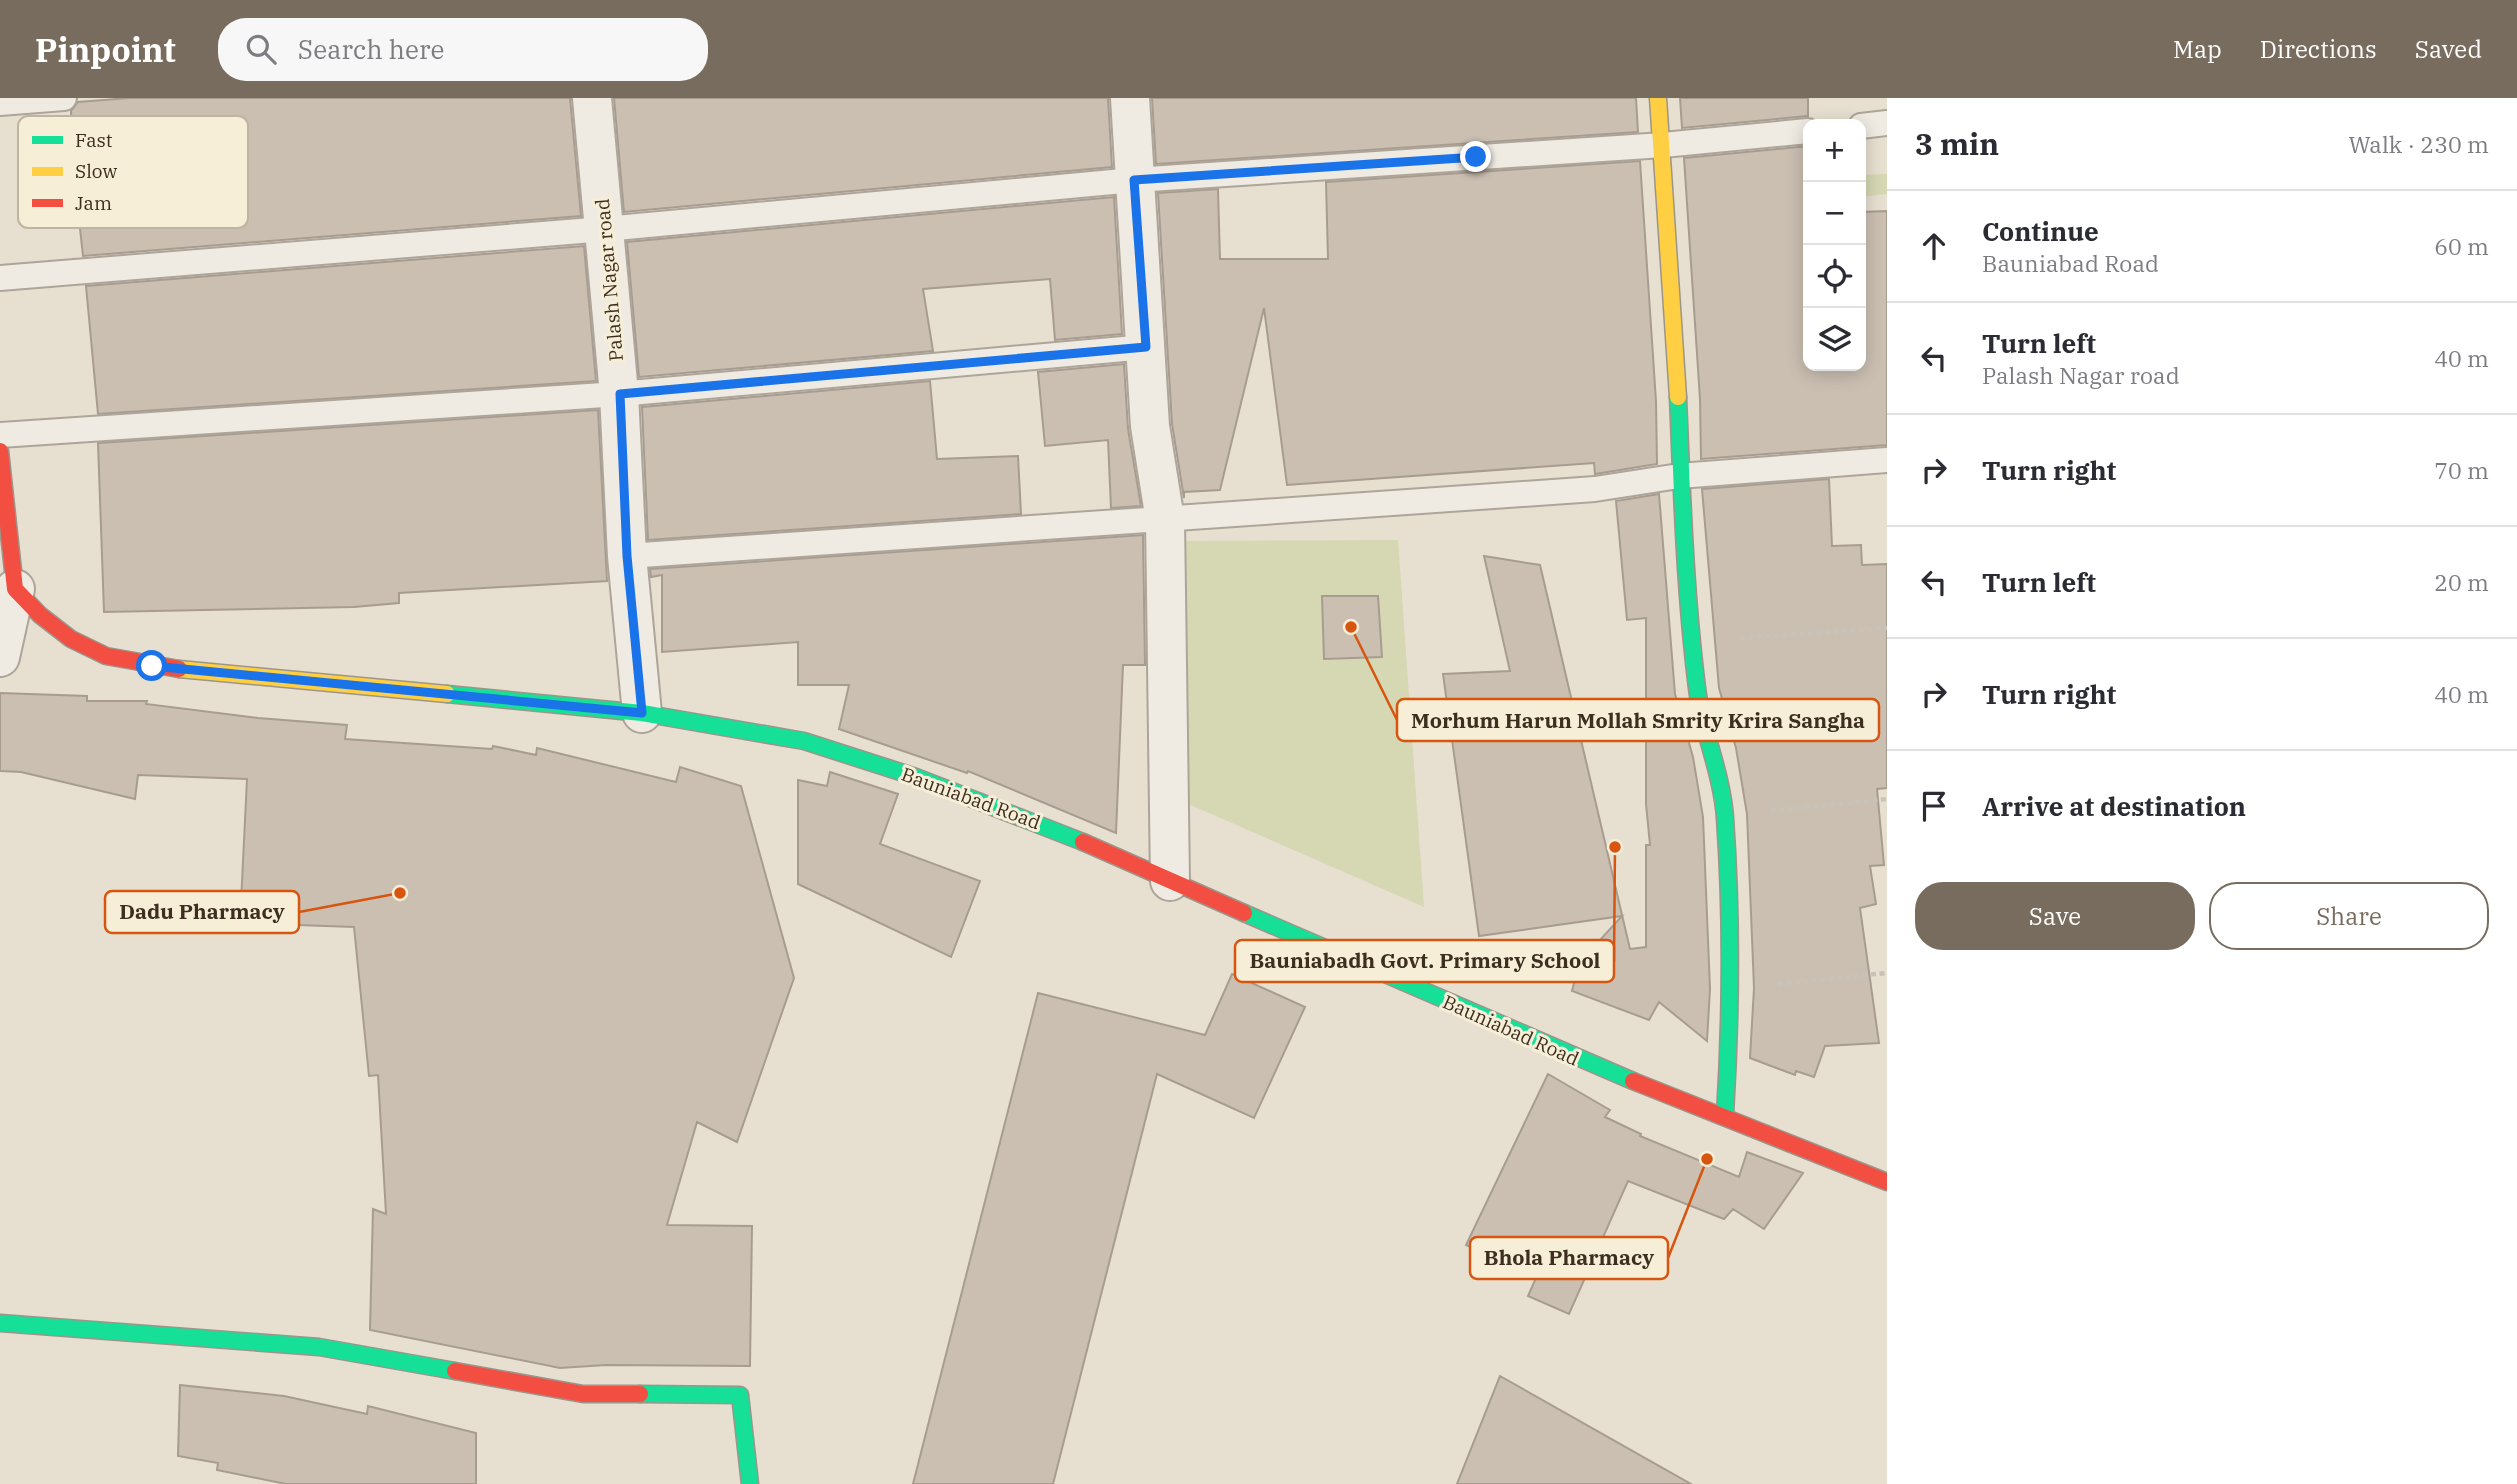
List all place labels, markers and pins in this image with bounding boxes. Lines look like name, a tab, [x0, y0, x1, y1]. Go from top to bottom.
callout: Morhum Harun Mollah Smrity Krira Sangha	[1397, 699, 1879, 741]
callout: Dadu Pharmacy	[105, 891, 299, 933]
callout: Bauniabadh Govt. Primary School	[1235, 940, 1614, 982]
callout: Bhola Pharmacy	[1470, 1237, 1668, 1279]

